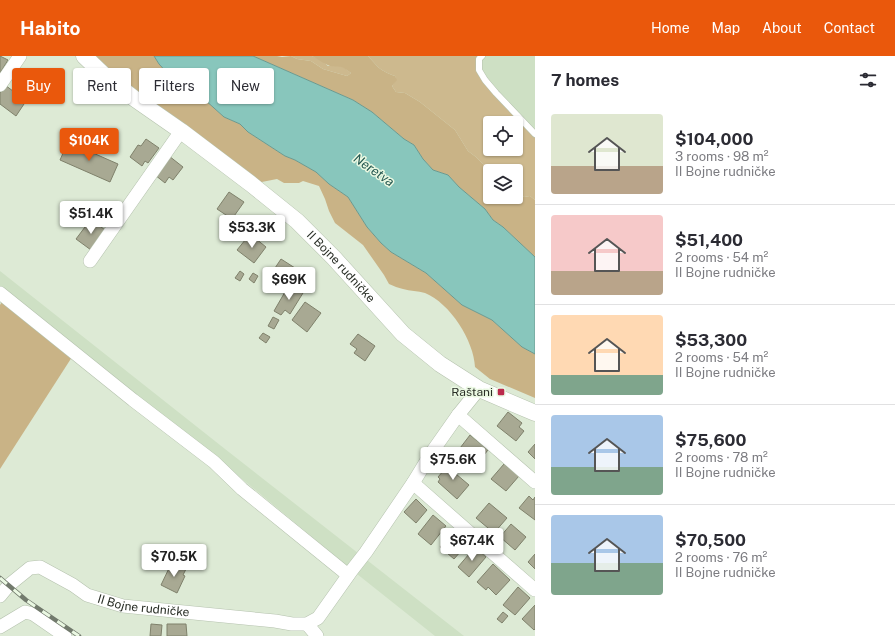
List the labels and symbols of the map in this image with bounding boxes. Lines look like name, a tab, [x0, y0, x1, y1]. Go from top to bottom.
pin: $104K	[61, 128, 117, 162]
water label: Neretva	[351, 151, 397, 189]
pin: $51.4K	[58, 201, 124, 235]
pin: $53.3K	[219, 215, 285, 249]
street label: II Bojne rudničke	[304, 228, 378, 305]
pin: $69K	[265, 267, 313, 301]
place label: Raštani	[451, 385, 493, 399]
marker: Raštani	[496, 387, 506, 397]
pin: $75.6K	[420, 447, 486, 481]
pin: $67.4K	[439, 528, 505, 562]
pin: $70.5K	[141, 544, 207, 578]
street label: II Bojne rudničke	[96, 592, 190, 620]

